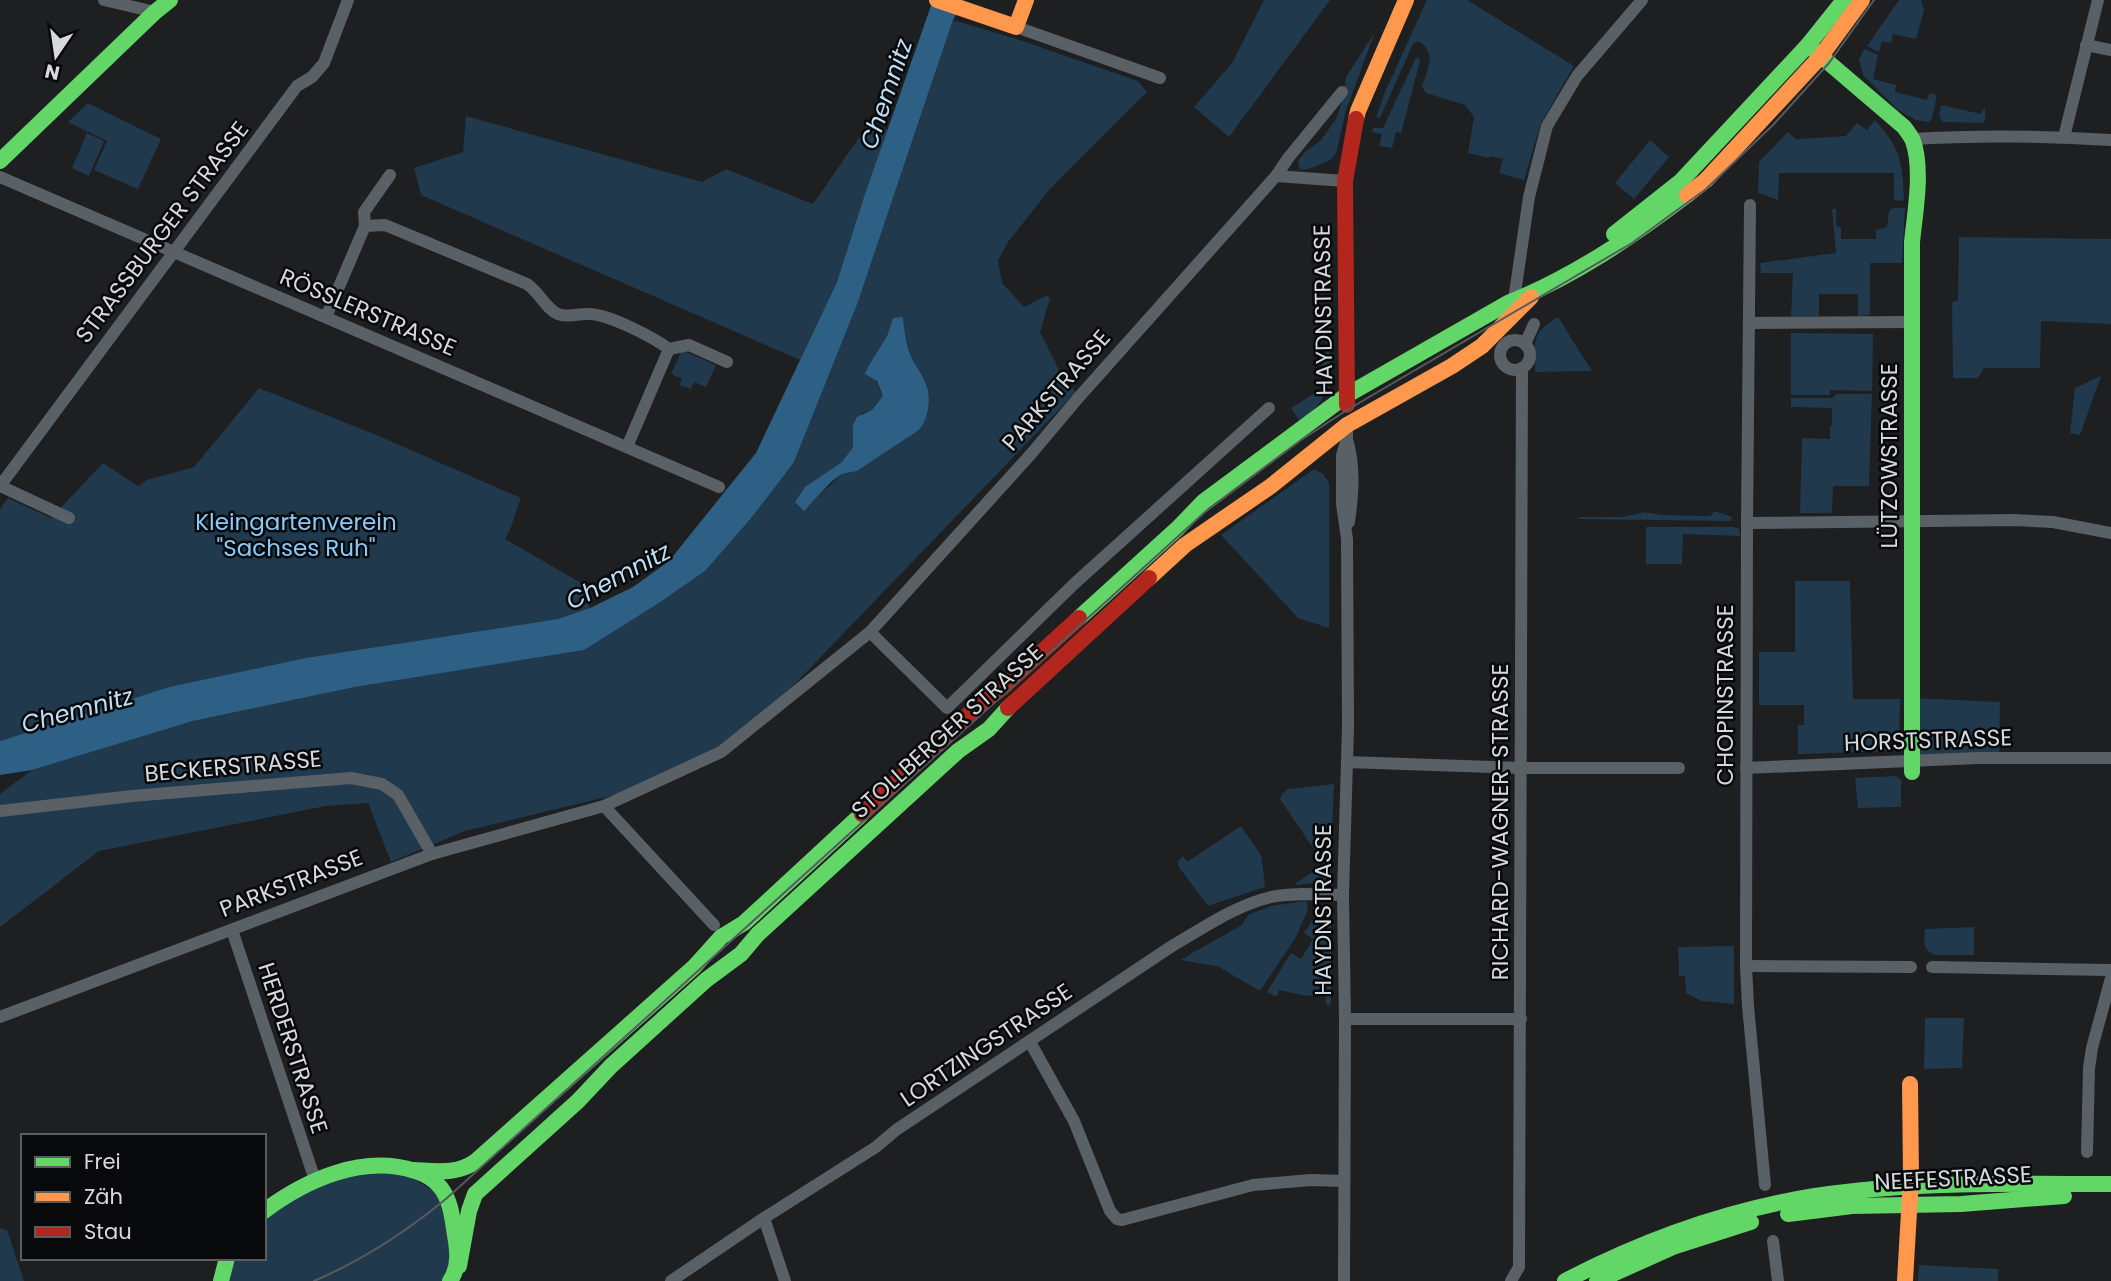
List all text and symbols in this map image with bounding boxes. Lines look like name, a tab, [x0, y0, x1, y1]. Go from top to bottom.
north arrow	[21, 21, 91, 91]
water label: Chemnitz	[852, 34, 920, 153]
text: N	[42, 57, 62, 87]
street label: STRASSBURGER STRASSE	[68, 115, 256, 349]
street label: HAYDNSTRASSE	[1306, 224, 1340, 396]
street label: RÖSSLERSTRASSE	[275, 260, 461, 364]
street label: PARKSTRASSE	[994, 323, 1118, 457]
street label: LÜTZOWSTRASSE	[1873, 363, 1905, 549]
park label: Kleingartenverein "Sachses Ruh"	[195, 506, 397, 564]
water label: Chemnitz	[560, 535, 676, 617]
street label: CHOPINSTRASSE	[1709, 604, 1741, 786]
street label: STOLLBERGER STRASSE	[844, 636, 1050, 826]
street label: RICHARD-WAGNER-STRASSE	[1484, 664, 1516, 980]
water label: Chemnitz	[17, 679, 137, 741]
street label: HORSTSTRASSE	[1843, 721, 2013, 759]
street label: BECKERSTRASSE	[143, 742, 323, 790]
street label: HAYDNSTRASSE	[1307, 824, 1339, 996]
street label: PARKSTRASSE	[215, 841, 367, 925]
street label: HERDERSTRASSE	[250, 958, 336, 1138]
street label: LORTZINGSTRASSE	[894, 976, 1078, 1114]
legend	[21, 1134, 266, 1260]
text: Frei	[84, 1147, 121, 1176]
street label: NEEFESTRASSE	[1874, 1158, 2032, 1198]
text: Zäh	[84, 1182, 123, 1211]
text: Stau	[84, 1217, 132, 1246]

